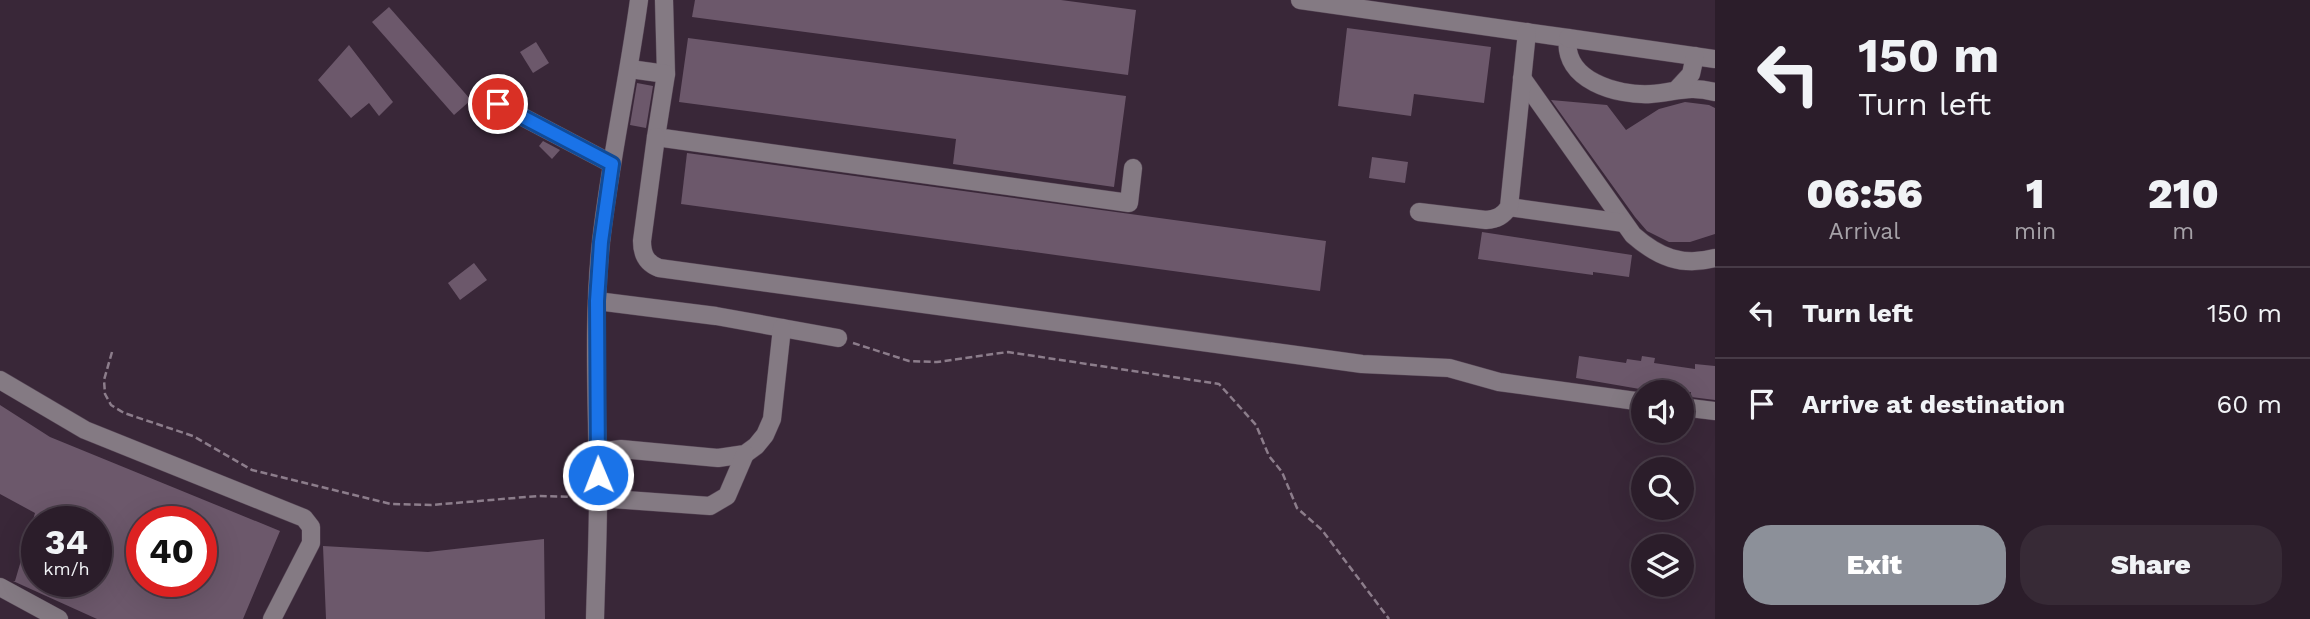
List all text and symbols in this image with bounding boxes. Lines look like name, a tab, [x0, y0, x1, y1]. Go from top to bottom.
text: 150 m	[1858, 26, 1999, 84]
icon: left	[1743, 28, 1834, 119]
pin	[468, 74, 528, 134]
icon: arrive	[479, 85, 517, 123]
text: Turn left	[1858, 85, 1991, 123]
text: 06:56	[1806, 169, 1923, 218]
text: 1	[2026, 169, 2044, 218]
text: 210	[2147, 169, 2219, 218]
text: Arrival	[1829, 218, 1900, 245]
text: min	[2014, 218, 2056, 245]
text: m	[2172, 218, 2194, 245]
icon: left	[1743, 294, 1781, 332]
text: Turn left	[1802, 298, 1913, 328]
text: 150 m	[2207, 298, 2282, 328]
map controls	[1631, 380, 1694, 597]
button: sound	[1631, 380, 1694, 443]
icon: arrive	[1743, 385, 1781, 423]
text: Arrive at destination	[1802, 389, 2065, 419]
text: 60 m	[2216, 389, 2282, 419]
position arrow	[561, 438, 635, 512]
button: search	[1631, 457, 1694, 520]
speed limit sign: 40	[126, 506, 217, 597]
text: 34	[45, 521, 88, 563]
button: Exit	[1743, 525, 2006, 605]
button: Share	[2020, 525, 2282, 605]
button: layers	[1631, 534, 1694, 597]
text: km/h	[43, 558, 90, 579]

